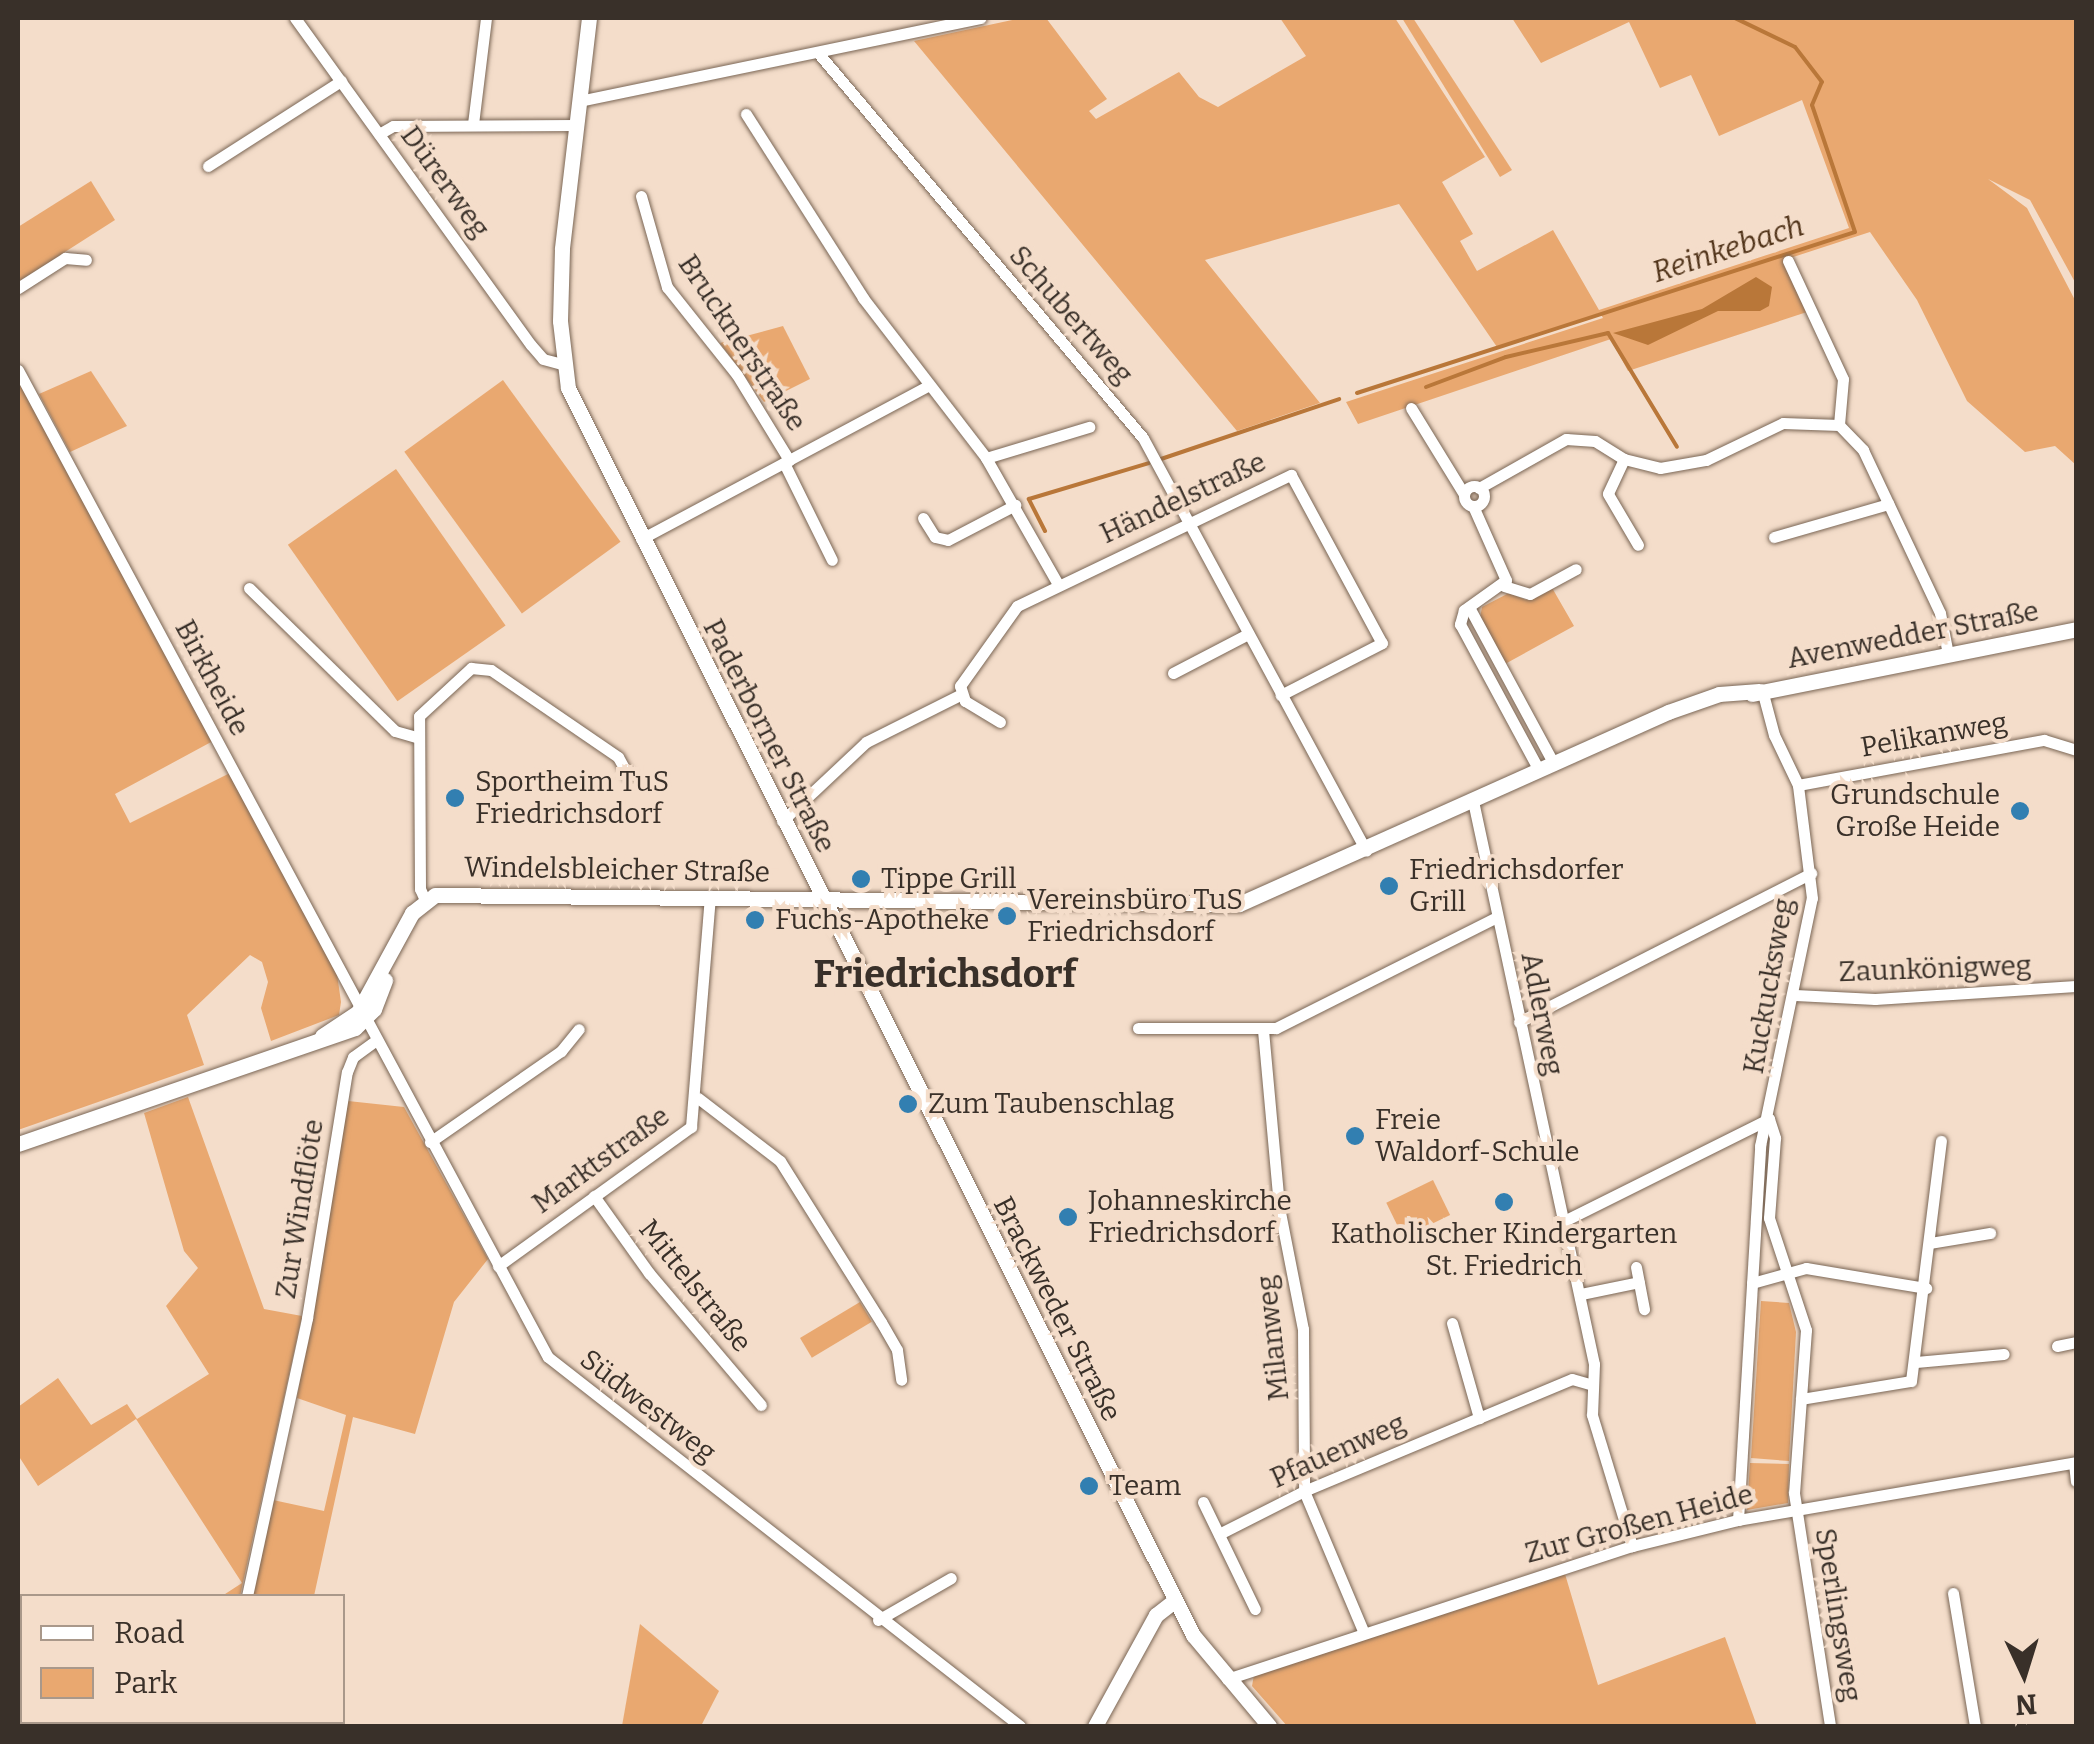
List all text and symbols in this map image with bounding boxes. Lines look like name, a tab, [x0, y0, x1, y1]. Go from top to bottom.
street label: Dürerweg	[393, 120, 497, 244]
water label: Reinkebach	[1648, 208, 1808, 290]
street label: Schubertweg	[1002, 239, 1140, 391]
street label: Brucknerstraße	[671, 249, 813, 437]
street label: Händelstraße	[1095, 445, 1271, 551]
street label: Avenwedder Straße	[1784, 594, 2042, 676]
street label: Birkheide	[168, 614, 256, 742]
street label: Paderborner Straße	[696, 614, 842, 858]
street label: Pelikanweg	[1858, 706, 2010, 764]
place label: Sportheim TuS Friedrichsdorf	[475, 765, 669, 831]
place label: Grundschule Große Heide	[1830, 778, 2000, 844]
marker: Sportheim TuS Friedrichsdorf	[444, 787, 466, 809]
marker: Grundschule Große Heide	[2009, 800, 2031, 822]
street label: Windelsbleicher Straße	[464, 851, 770, 889]
place label: Friedrichsdorfer Grill	[1409, 853, 1623, 919]
place label: Tippe Grill	[881, 862, 1017, 896]
marker: Tippe Grill	[850, 868, 872, 890]
marker: Friedrichsdorfer Grill	[1378, 875, 1400, 897]
place label: Vereinsbüro TuS Friedrichsdorf	[1027, 883, 1243, 949]
street label: Kuckucksweg	[1737, 896, 1801, 1076]
place label: Fuchs-Apotheke	[775, 903, 989, 937]
marker: Vereinsbüro TuS Friedrichsdorf	[996, 905, 1018, 927]
marker: Fuchs-Apotheke	[744, 909, 766, 931]
street label: Zaunkönigweg	[1838, 949, 2032, 989]
street label: Adlerweg	[1514, 950, 1570, 1078]
district label: Friedrichsdorf	[814, 952, 1076, 998]
place label: Zum Taubenschlag	[928, 1087, 1174, 1121]
marker: Zum Taubenschlag	[897, 1093, 919, 1115]
street label: Marktstraße	[526, 1099, 676, 1221]
place label: Freie Waldorf-Schule	[1375, 1103, 1580, 1169]
street label: Zur Windflöte	[269, 1117, 331, 1301]
marker: Freie Waldorf-Schule	[1344, 1125, 1366, 1147]
place label: Johanneskirche Friedrichsdorf	[1088, 1184, 1292, 1250]
street label: Brackweder Straße	[986, 1191, 1128, 1427]
marker: Katholischer Kindergarten St. Friedrich	[1493, 1191, 1515, 1213]
marker: Johanneskirche Friedrichsdorf	[1057, 1206, 1079, 1228]
street label: Mittelstraße	[632, 1213, 758, 1359]
place label: Katholischer Kindergarten St. Friedrich	[1331, 1217, 1677, 1283]
street label: Milanweg	[1250, 1274, 1296, 1402]
street label: Südwestweg	[573, 1343, 723, 1469]
street label: Pfauenweg	[1265, 1406, 1411, 1496]
place label: Team	[1109, 1469, 1181, 1503]
marker: Team	[1078, 1475, 1100, 1497]
street label: Zur Großen Heide	[1521, 1477, 1757, 1571]
street label: Sperlingsweg	[1808, 1526, 1868, 1704]
legend	[20, 1594, 345, 1724]
text: Road	[114, 1615, 185, 1651]
north arrow	[1974, 1624, 2074, 1724]
text: Park	[114, 1665, 177, 1701]
text: N	[2014, 1687, 2038, 1722]

